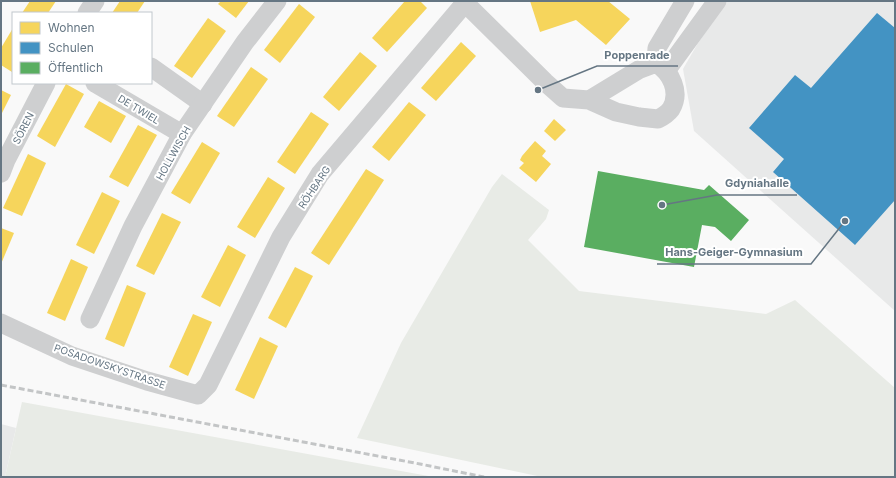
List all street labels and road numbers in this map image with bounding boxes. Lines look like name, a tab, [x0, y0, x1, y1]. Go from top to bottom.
street label: DE TWIEL	[116, 92, 162, 126]
street label: SÖREN	[10, 110, 36, 146]
street label: HOLLWISCH	[153, 124, 193, 182]
street label: RÖHBARG	[295, 163, 333, 211]
street label: POSADOWSKYSTRASSE	[53, 341, 167, 391]

